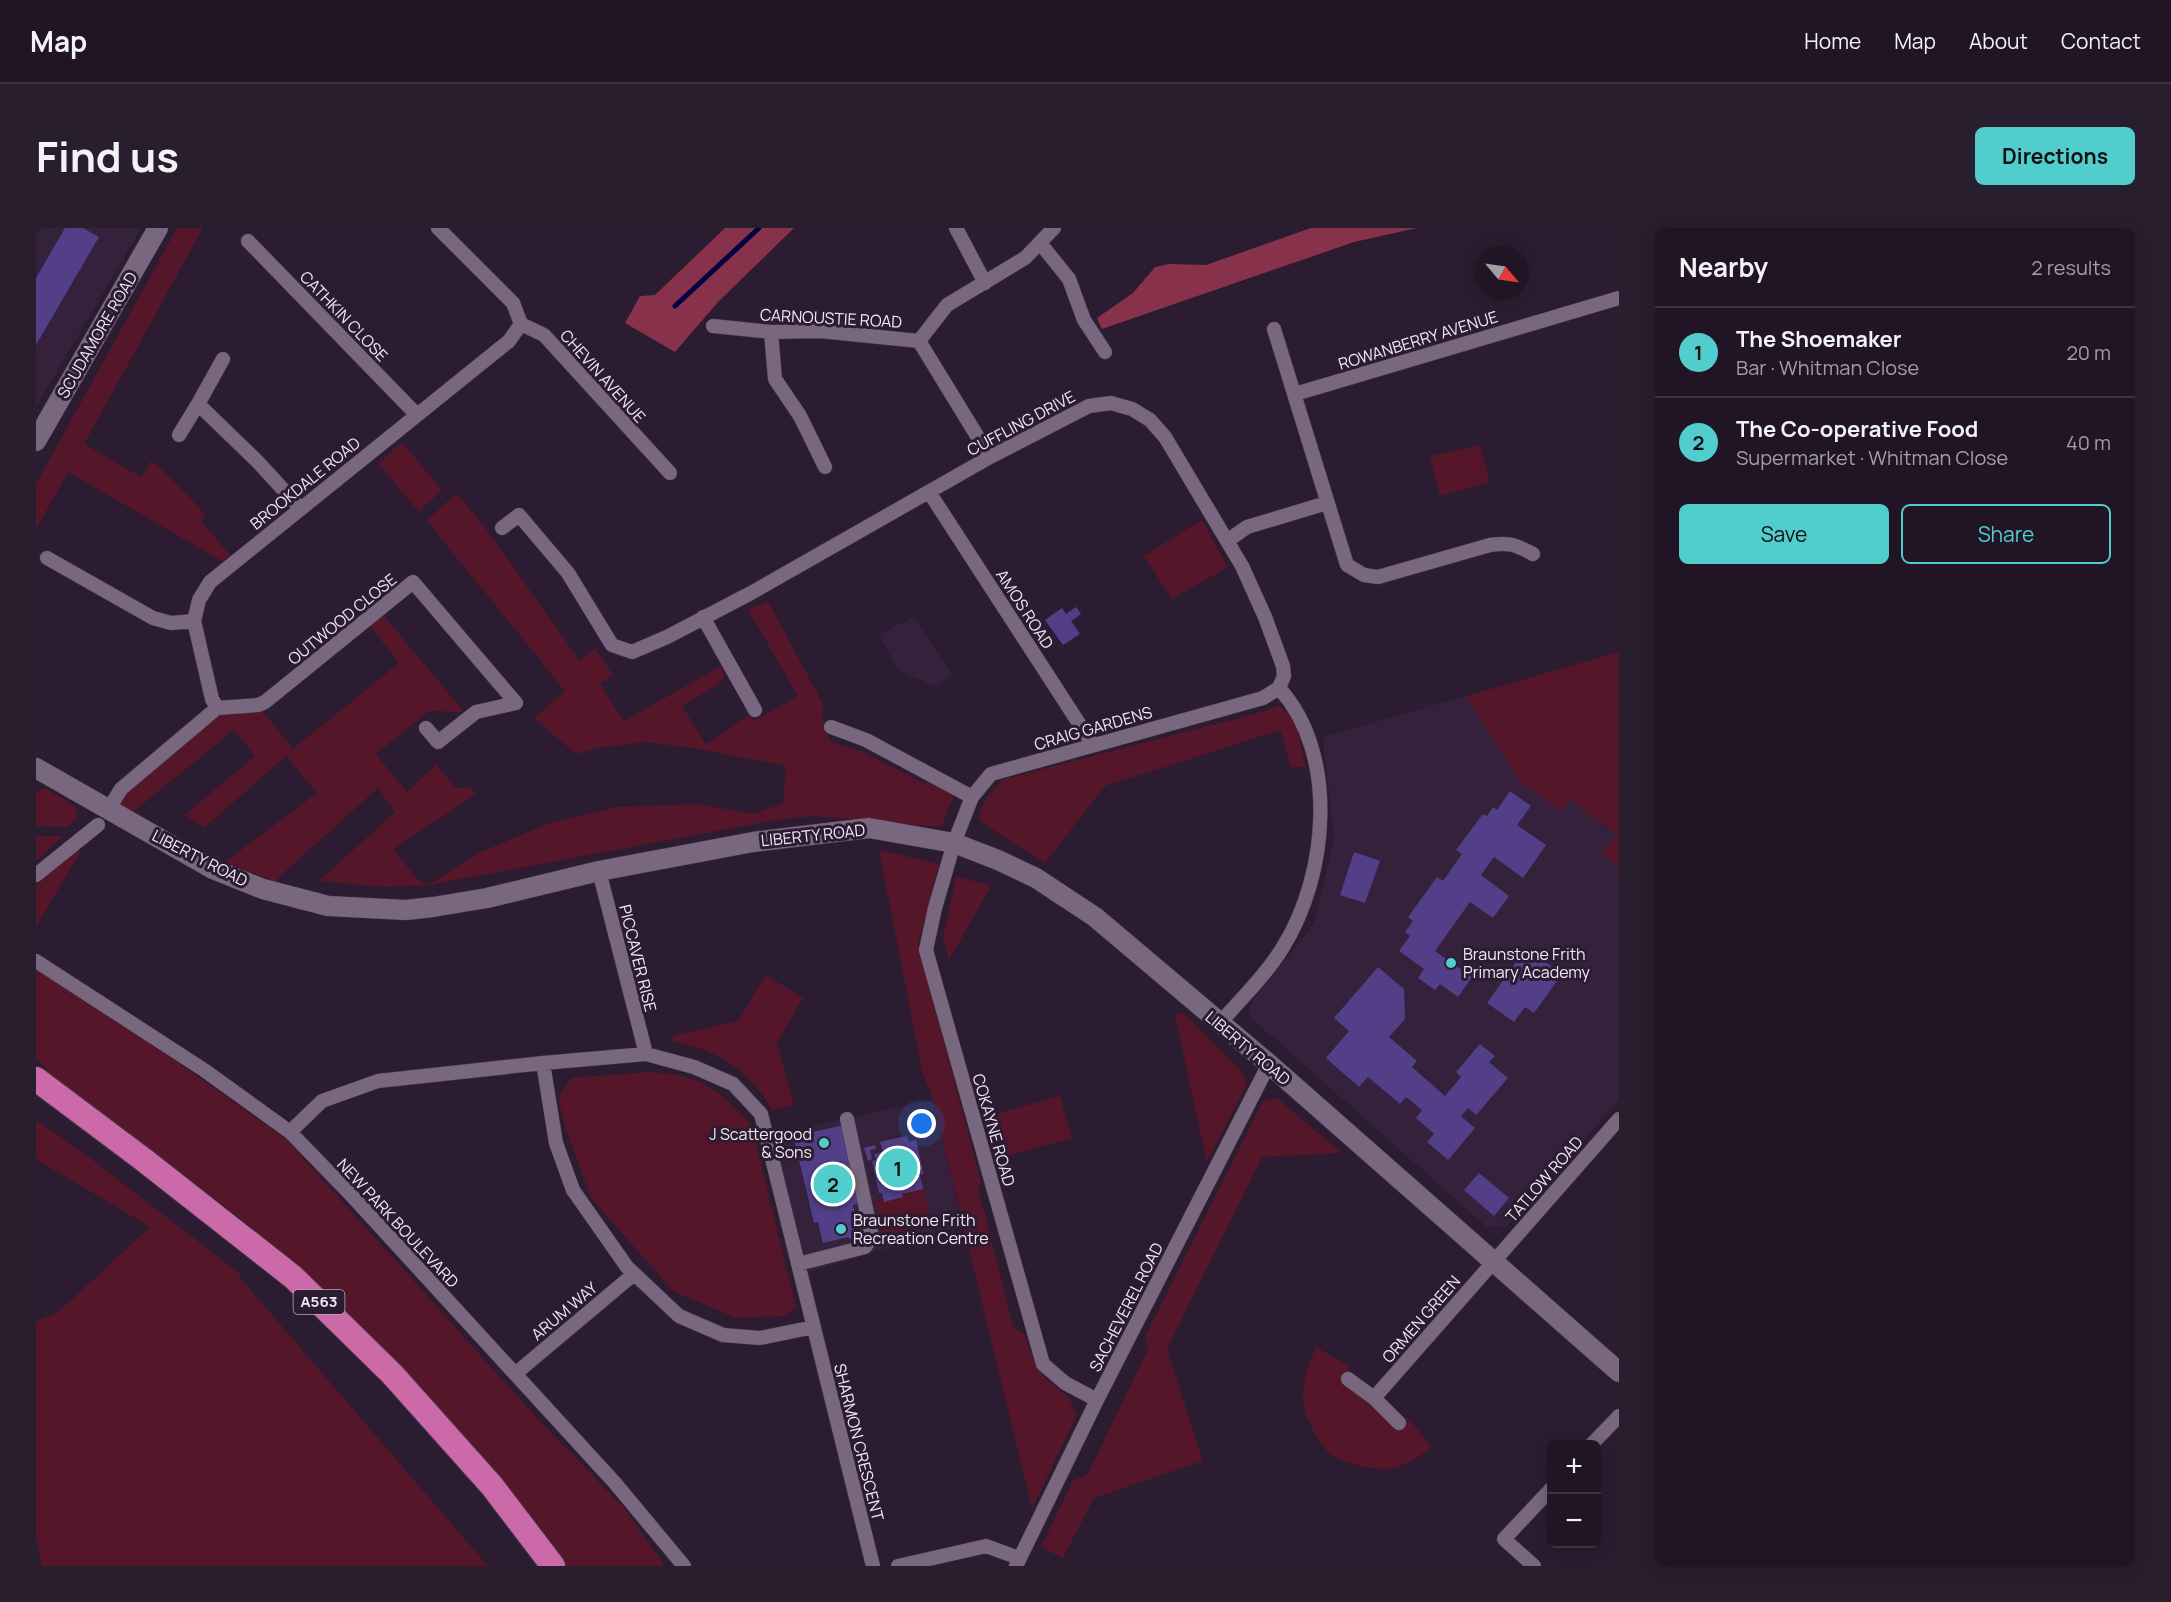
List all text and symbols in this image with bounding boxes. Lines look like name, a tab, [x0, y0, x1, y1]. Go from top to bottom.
text: Map	[30, 22, 87, 60]
text: Home	[1804, 27, 1861, 55]
text: Map	[1894, 27, 1936, 55]
text: About	[1969, 27, 2028, 55]
text: Contact	[2061, 27, 2141, 55]
text: Find us	[36, 127, 179, 185]
button: Directions	[1975, 127, 2135, 185]
north arrow	[1475, 246, 1529, 300]
text: Nearby	[1679, 249, 1768, 285]
text: 2 results	[2031, 254, 2111, 281]
street label: CATHKIN CLOSE	[295, 266, 393, 366]
street label: SCUDAMORE ROAD	[52, 267, 142, 402]
street label: CARNOUSTIE ROAD	[759, 303, 903, 333]
street label: ROWANBERRY AVENUE	[1336, 305, 1500, 375]
text: The Shoemaker	[1736, 324, 1902, 354]
street label: CHEVIN AVENUE	[555, 325, 651, 427]
text: 1	[1694, 339, 1703, 366]
text: 20 m	[2066, 339, 2111, 366]
text: Bar · Whitman Close	[1736, 354, 1919, 381]
street label: CUFFLING DRIVE	[963, 385, 1079, 461]
text: The Co-operative Food	[1736, 414, 1978, 444]
text: 2	[1693, 429, 1704, 456]
text: 40 m	[2066, 429, 2111, 456]
street label: BROOKDALE ROAD	[245, 432, 365, 534]
text: Supermarket · Whitman Close	[1736, 444, 2008, 471]
button: Save	[1679, 504, 1889, 564]
button: Share	[1901, 504, 2111, 564]
street label: AMOS ROAD	[991, 565, 1059, 653]
street label: OUTWOOD CLOSE	[283, 568, 401, 670]
street label: CRAIG GARDENS	[1031, 701, 1155, 755]
street label: LIBERTY ROAD	[760, 819, 866, 851]
street label: LIBERTY ROAD	[148, 824, 252, 892]
street label: PICCAVER RISE	[614, 902, 662, 1014]
place label: Braunstone Frith Primary Academy	[1463, 943, 1591, 983]
marker: Braunstone Frith Primary Academy	[1444, 956, 1458, 970]
street label: LIBERTY ROAD	[1201, 1006, 1295, 1090]
street label: COKAYNE ROAD	[967, 1071, 1021, 1189]
your location	[907, 1109, 936, 1138]
place label: J Scattergood & Sons	[709, 1123, 812, 1163]
street label: TATLOW ROAD	[1501, 1131, 1588, 1227]
marker: J Scattergood & Sons	[817, 1136, 831, 1150]
pin: 1	[878, 1146, 918, 1190]
street label: NEW PARK BOULEVARD	[332, 1154, 464, 1293]
pin: 2	[814, 1162, 852, 1206]
place label: Braunstone Frith Recreation Centre	[853, 1209, 989, 1249]
marker: Braunstone Frith Recreation Centre	[834, 1222, 848, 1236]
street label: SACHEVEREL ROAD	[1084, 1239, 1168, 1375]
street label: ORMEN GREEN	[1377, 1271, 1465, 1367]
street label: ARUM WAY	[526, 1277, 602, 1345]
road number: A563	[294, 1290, 344, 1314]
street label: SHARMON CRESCENT	[829, 1361, 889, 1523]
map controls	[1547, 1440, 1601, 1548]
button: +	[1547, 1440, 1601, 1494]
button: −	[1547, 1494, 1601, 1548]

